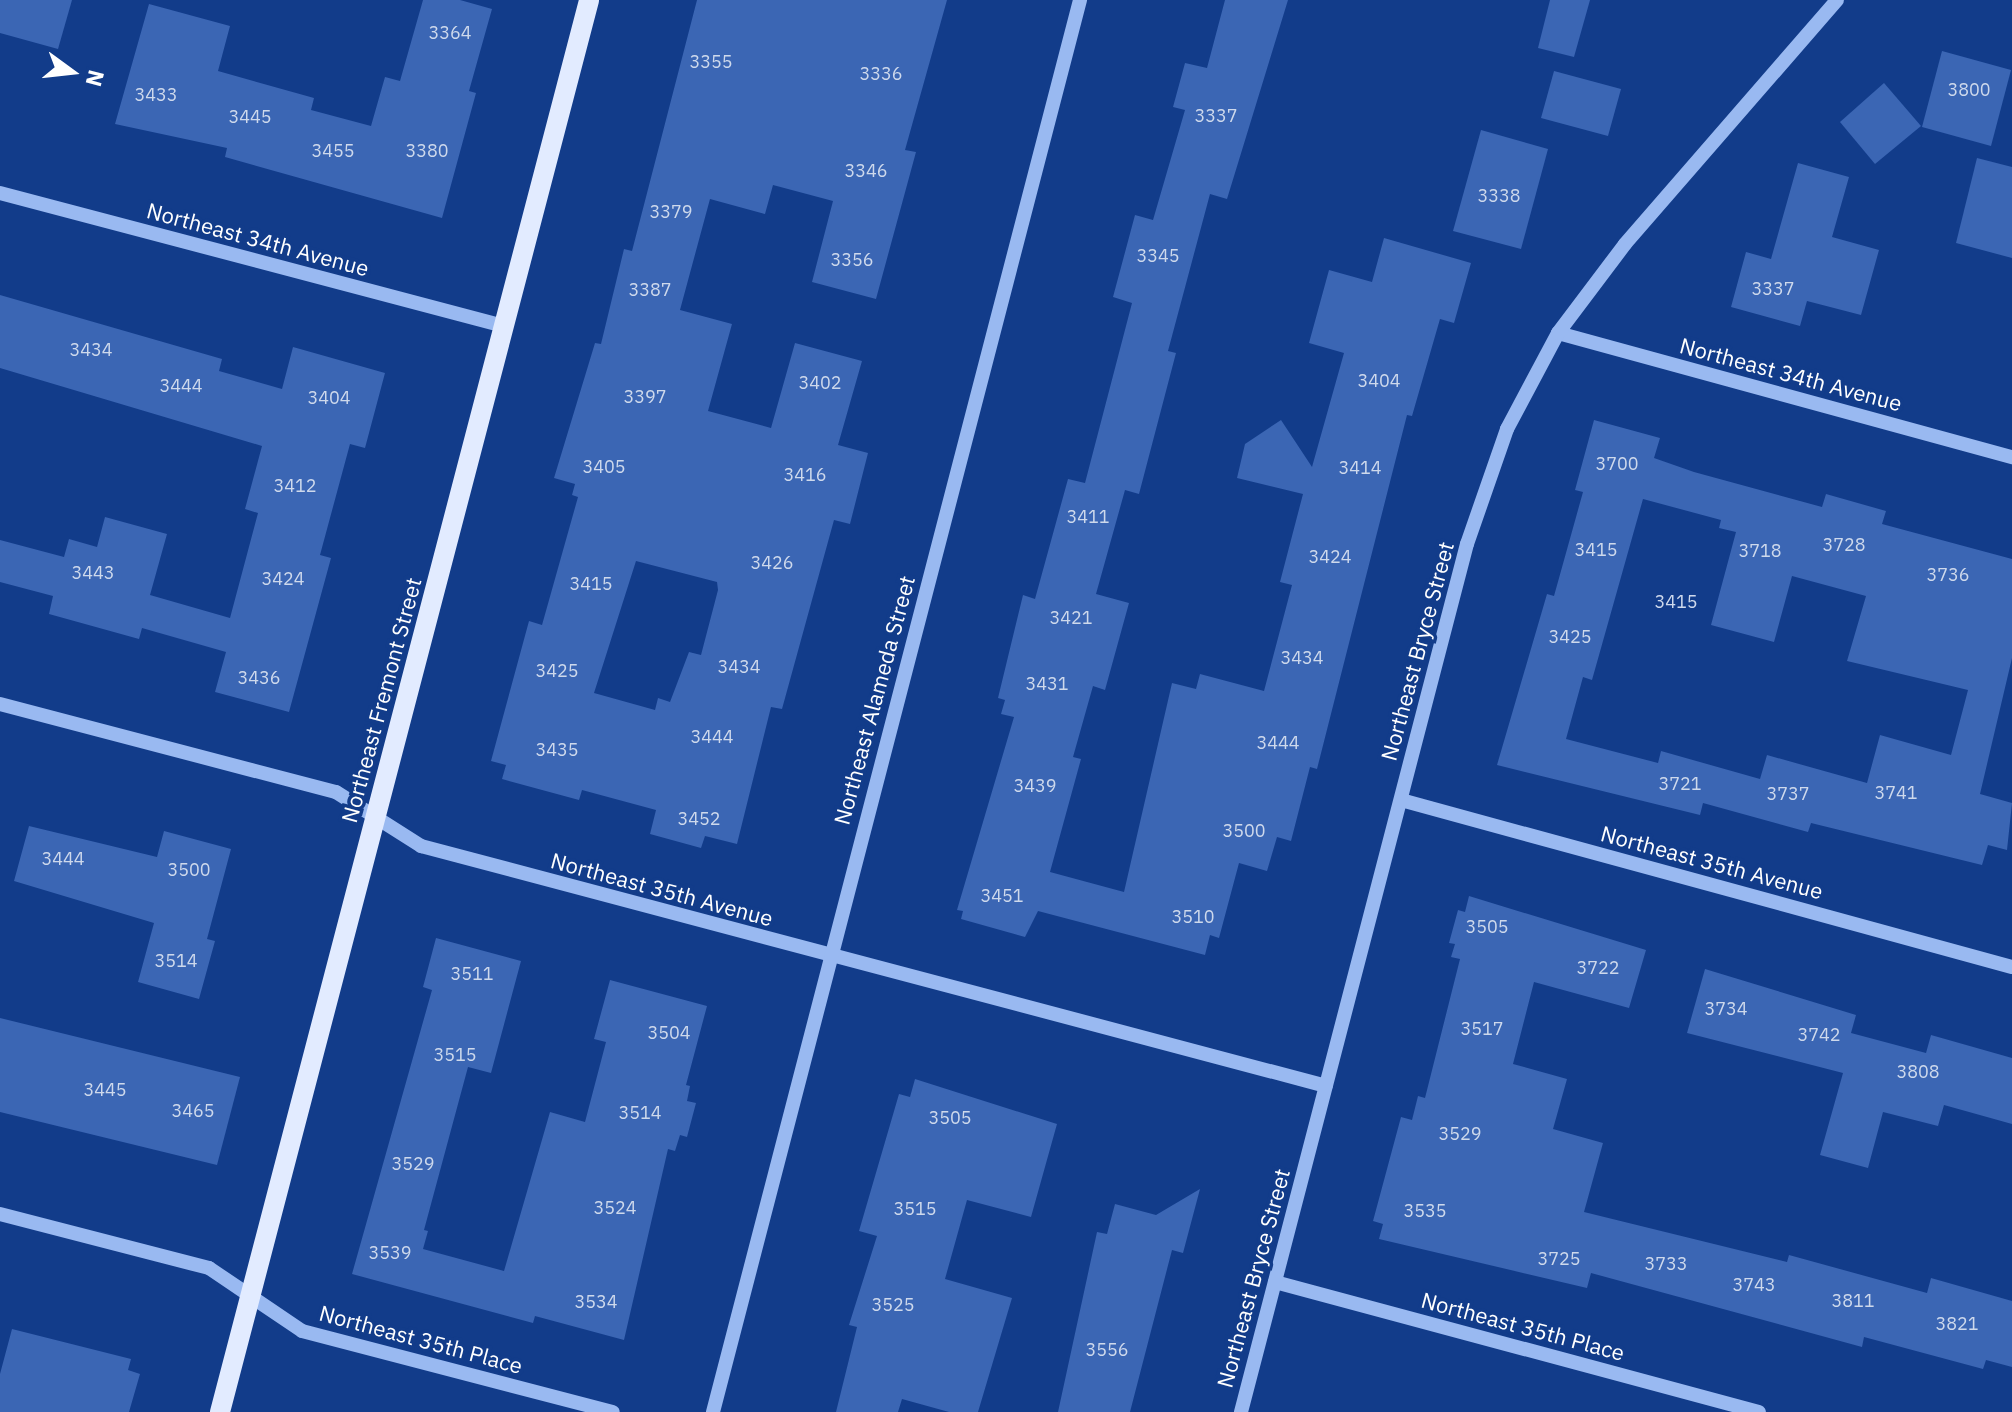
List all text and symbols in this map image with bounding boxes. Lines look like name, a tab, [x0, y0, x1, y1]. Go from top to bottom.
house number: 3364	[428, 22, 472, 44]
north arrow	[32, 32, 112, 112]
house number: 3355	[689, 51, 733, 73]
house number: 3336	[859, 63, 903, 85]
text: N	[80, 67, 112, 90]
house number: 3800	[1947, 79, 1991, 101]
house number: 3433	[134, 84, 178, 106]
house number: 3337	[1194, 105, 1238, 127]
house number: 3445	[228, 106, 272, 128]
house number: 3455	[311, 140, 355, 162]
house number: 3380	[405, 140, 449, 162]
house number: 3346	[844, 160, 888, 182]
house number: 3338	[1477, 185, 1521, 207]
street label: Northeast 34th Avenue	[144, 197, 372, 281]
house number: 3379	[649, 201, 693, 223]
house number: 3345	[1136, 245, 1180, 267]
house number: 3356	[830, 249, 874, 271]
house number: 3337	[1751, 278, 1795, 300]
house number: 3387	[628, 279, 672, 301]
street label: Northeast 34th Avenue	[1677, 332, 1905, 416]
house number: 3434	[69, 339, 113, 361]
house number: 3404	[1357, 370, 1401, 392]
house number: 3402	[798, 372, 842, 394]
house number: 3444	[159, 375, 203, 397]
house number: 3397	[623, 386, 667, 408]
house number: 3404	[307, 387, 351, 409]
house number: 3700	[1595, 453, 1639, 475]
house number: 3405	[582, 456, 626, 478]
house number: 3414	[1338, 457, 1382, 479]
house number: 3416	[783, 464, 827, 486]
house number: 3412	[273, 475, 317, 497]
house number: 3411	[1066, 506, 1110, 528]
house number: 3728	[1822, 534, 1866, 556]
street label: Northeast Bryce Street	[1375, 539, 1459, 763]
house number: 3415	[1574, 539, 1618, 561]
house number: 3718	[1738, 540, 1782, 562]
house number: 3424	[1308, 546, 1352, 568]
house number: 3426	[750, 552, 794, 574]
house number: 3443	[71, 562, 115, 584]
house number: 3736	[1926, 564, 1970, 586]
house number: 3424	[261, 568, 305, 590]
house number: 3415	[569, 573, 613, 595]
street label: Northeast Alameda Street	[828, 573, 920, 827]
street label: Northeast Fremont Street	[336, 575, 426, 825]
house number: 3415	[1654, 591, 1698, 613]
house number: 3421	[1049, 607, 1093, 629]
house number: 3425	[1548, 626, 1592, 648]
house number: 3434	[1280, 647, 1324, 669]
house number: 3434	[717, 656, 761, 678]
house number: 3425	[535, 660, 579, 682]
house number: 3436	[237, 667, 281, 689]
house number: 3431	[1025, 673, 1069, 695]
house number: 3444	[690, 726, 734, 748]
house number: 3444	[1256, 732, 1300, 754]
house number: 3435	[535, 739, 579, 761]
house number: 3721	[1658, 773, 1702, 795]
house number: 3439	[1013, 775, 1057, 797]
house number: 3741	[1874, 782, 1918, 804]
house number: 3737	[1766, 783, 1810, 805]
house number: 3452	[677, 808, 721, 830]
house number: 3500	[1222, 820, 1266, 842]
street label: Northeast 35th Avenue	[1598, 820, 1826, 904]
street label: Northeast 35th Avenue	[548, 847, 776, 931]
house number: 3444	[41, 848, 85, 870]
house number: 3500	[167, 859, 211, 881]
house number: 3451	[980, 885, 1024, 907]
house number: 3510	[1171, 906, 1215, 928]
house number: 3505	[1465, 916, 1509, 938]
house number: 3514	[154, 950, 198, 972]
house number: 3722	[1576, 957, 1620, 979]
house number: 3511	[450, 963, 494, 985]
house number: 3734	[1704, 998, 1748, 1020]
house number: 3517	[1460, 1018, 1504, 1040]
house number: 3504	[647, 1022, 691, 1044]
house number: 3742	[1797, 1024, 1841, 1046]
house number: 3515	[433, 1044, 477, 1066]
house number: 3808	[1896, 1061, 1940, 1083]
house number: 3445	[83, 1079, 127, 1101]
house number: 3465	[171, 1100, 215, 1122]
house number: 3514	[618, 1102, 662, 1124]
house number: 3505	[928, 1107, 972, 1129]
house number: 3529	[1438, 1123, 1482, 1145]
house number: 3529	[391, 1153, 435, 1175]
street label: Northeast Bryce Street	[1211, 1166, 1295, 1390]
house number: 3524	[593, 1197, 637, 1219]
house number: 3515	[893, 1198, 937, 1220]
house number: 3535	[1403, 1200, 1447, 1222]
house number: 3539	[368, 1242, 412, 1264]
house number: 3725	[1537, 1248, 1581, 1270]
house number: 3733	[1644, 1253, 1688, 1275]
house number: 3743	[1732, 1274, 1776, 1296]
street label: Northeast 35th Place	[1418, 1286, 1628, 1366]
house number: 3811	[1831, 1290, 1875, 1312]
house number: 3534	[574, 1291, 618, 1313]
house number: 3525	[871, 1294, 915, 1316]
street label: Northeast 35th Place	[316, 1299, 526, 1379]
house number: 3821	[1935, 1313, 1979, 1335]
house number: 3556	[1085, 1339, 1129, 1361]

